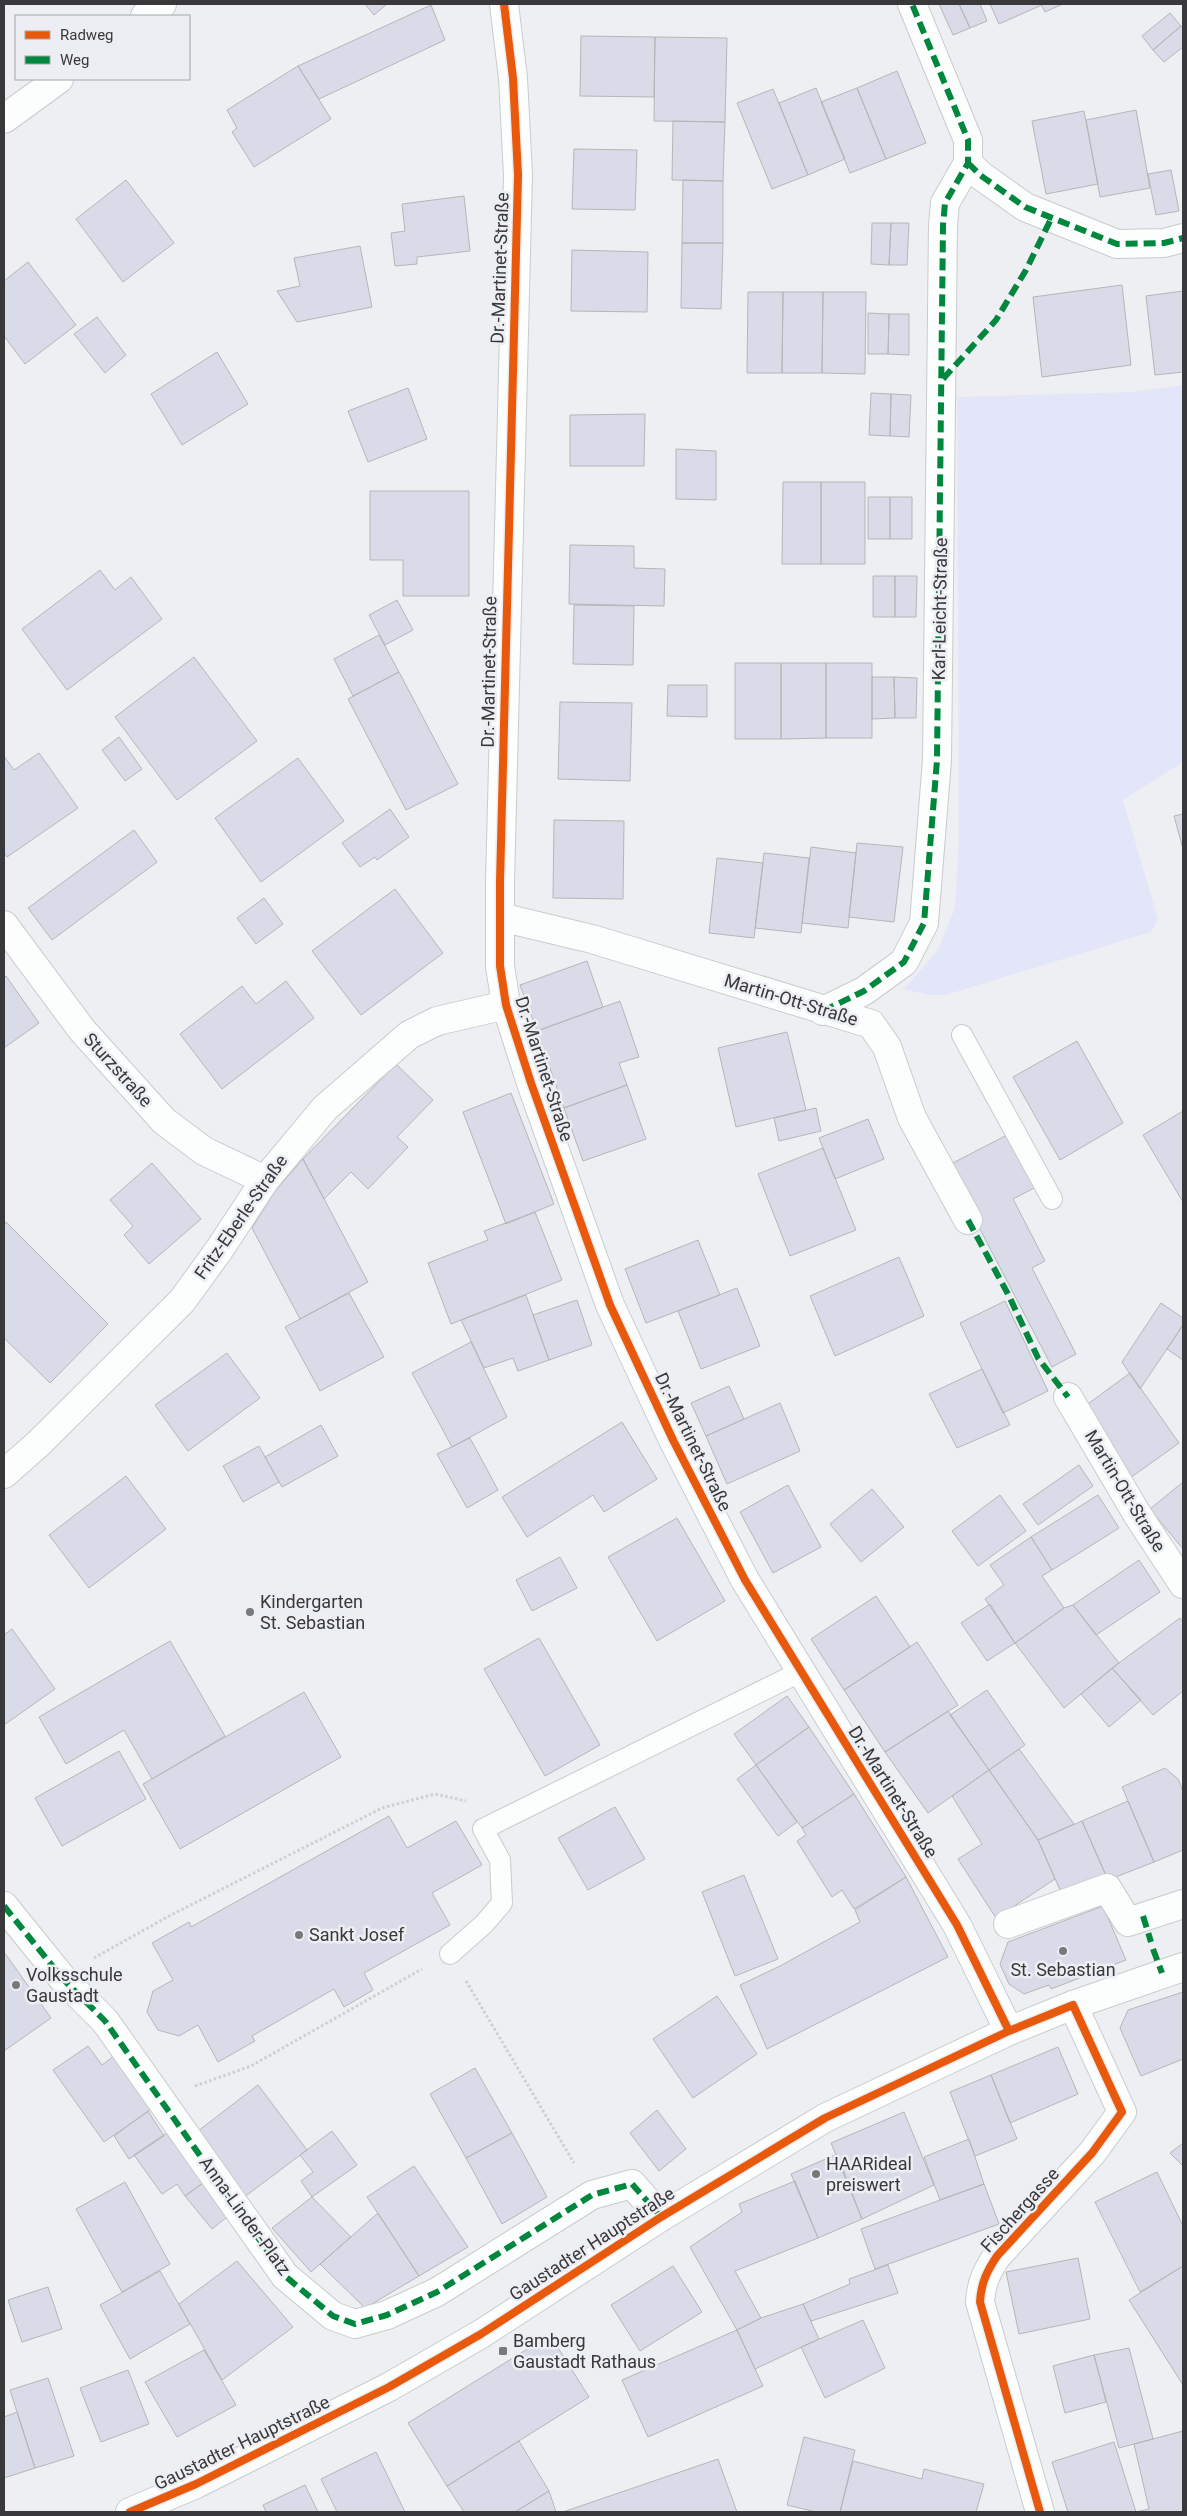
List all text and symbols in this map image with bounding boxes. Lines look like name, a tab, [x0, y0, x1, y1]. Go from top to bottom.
legend	[15, 15, 190, 80]
text: Radweg	[60, 26, 114, 44]
text: Weg	[60, 51, 89, 69]
street label: Dr.-Martinet-Straße	[486, 192, 513, 344]
street label: Karl-Leicht-Straße	[928, 537, 951, 681]
street label: Dr.-Martinet-Straße	[477, 596, 500, 748]
street label: Martin-Ott-Straße	[722, 969, 861, 1030]
street label: Dr.-Martinet-Straße	[511, 994, 578, 1144]
street label: Sturzstraße	[80, 1028, 157, 1111]
street label: Fritz-Eberle-Straße	[190, 1150, 291, 1283]
street label: Dr.-Martinet-Straße	[651, 1369, 736, 1515]
street label: Martin-Ott-Straße	[1081, 1426, 1170, 1556]
place label: Kindergarten St. Sebastian	[260, 1591, 365, 1633]
marker: Kindergarten St. Sebastian	[244, 1606, 256, 1618]
street label: Dr.-Martinet-Straße	[844, 1722, 942, 1862]
place label: Sankt Josef	[309, 1924, 405, 1945]
marker: Sankt Josef	[293, 1929, 305, 1941]
marker: St. Sebastian	[1057, 1945, 1069, 1957]
place label: St. Sebastian	[1010, 1959, 1116, 1980]
place label: Volksschule Gaustadt	[26, 1964, 123, 2006]
marker: Volksschule Gaustadt	[10, 1979, 22, 1991]
street label: Anna-Linder-Platz	[195, 2152, 296, 2279]
place label: HAARideal preiswert	[826, 2153, 912, 2195]
street label: Fischergasse	[976, 2163, 1063, 2256]
marker: HAARideal preiswert	[810, 2168, 822, 2180]
street label: Gaustadter Hauptstraße	[505, 2182, 678, 2305]
place label: Bamberg Gaustadt Rathaus	[513, 2330, 656, 2372]
marker: Bamberg Gaustadt Rathaus	[497, 2345, 509, 2357]
street label: Gaustadter Hauptstraße	[151, 2391, 333, 2494]

